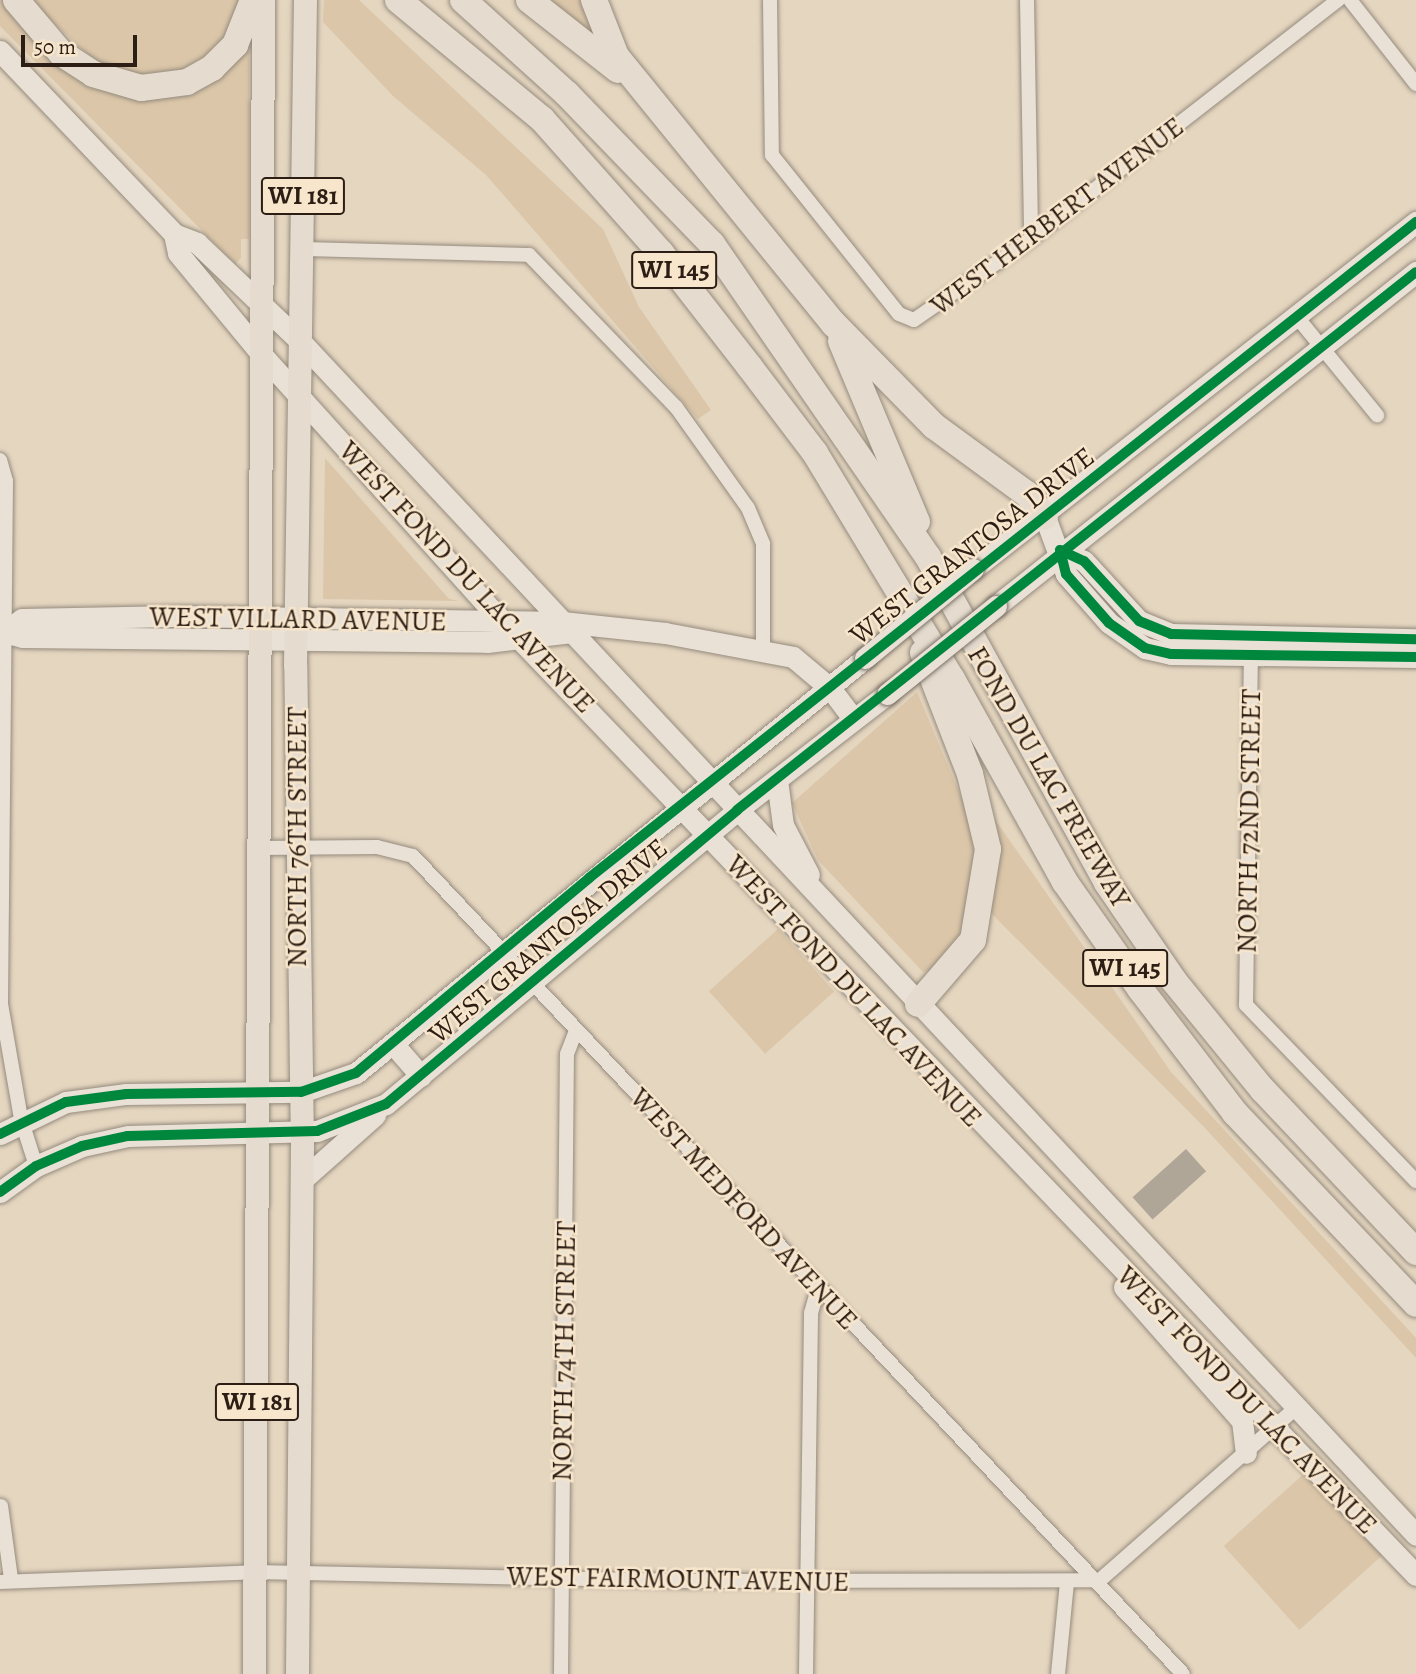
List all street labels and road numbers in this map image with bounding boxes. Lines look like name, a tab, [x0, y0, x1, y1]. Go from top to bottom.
street label: WEST HERBERT AVENUE	[924, 110, 1190, 322]
road number: WI 181	[259, 174, 347, 218]
road number: WI 145	[630, 247, 718, 292]
street label: WEST FOND DU LAC AVENUE	[332, 434, 602, 720]
street label: WEST GRANTOSA DRIVE	[843, 440, 1101, 652]
street label: WEST VILLARD AVENUE	[149, 600, 447, 638]
street label: FOND DU LAC FREEWAY	[960, 640, 1138, 914]
street label: NORTH 72ND STREET	[1230, 688, 1268, 954]
street label: NORTH 76TH STREET	[280, 707, 314, 967]
street label: WEST GRANTOSA DRIVE	[422, 831, 674, 1051]
street label: WEST FOND DU LAC AVENUE	[719, 848, 989, 1134]
road number: WI 145	[1081, 945, 1169, 990]
street label: WEST MEDFORD AVENUE	[623, 1081, 865, 1337]
street label: NORTH 74TH STREET	[545, 1220, 583, 1482]
street label: WEST FOND DU LAC AVENUE	[1110, 1259, 1384, 1541]
road number: WI 181	[213, 1380, 301, 1424]
street label: WEST FAIRMOUNT AVENUE	[506, 1559, 850, 1599]

